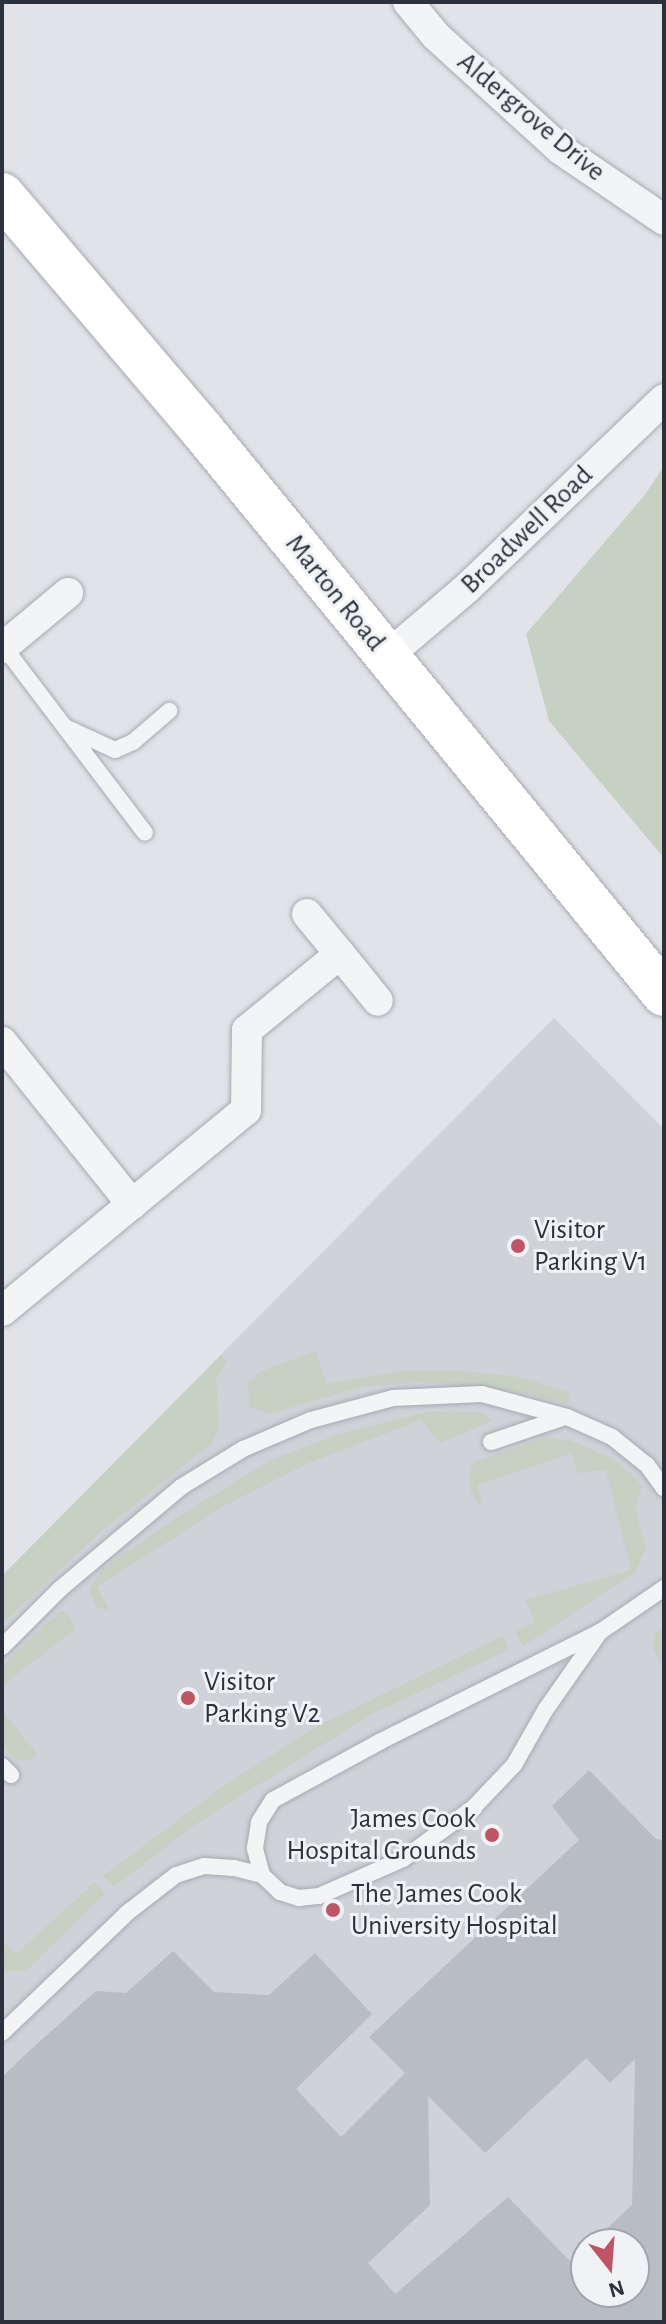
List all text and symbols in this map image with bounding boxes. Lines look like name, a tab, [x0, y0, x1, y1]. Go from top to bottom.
street label: Aldergrove Drive	[450, 45, 612, 189]
street label: Broadwell Road	[454, 459, 600, 601]
street label: Marton Road	[278, 528, 392, 658]
place label: Visitor Parking V1	[534, 1213, 647, 1279]
marker: Visitor Parking V1	[509, 1237, 527, 1255]
place label: Visitor Parking V2	[204, 1665, 320, 1731]
marker: Visitor Parking V2	[179, 1689, 197, 1707]
place label: James Cook Hospital Grounds	[287, 1802, 476, 1868]
marker: James Cook Hospital Grounds	[483, 1826, 501, 1844]
place label: The James Cook University Hospital	[351, 1877, 558, 1943]
marker: The James Cook University Hospital	[322, 1899, 344, 1921]
north arrow	[570, 2228, 650, 2308]
text: N	[606, 2276, 627, 2302]

